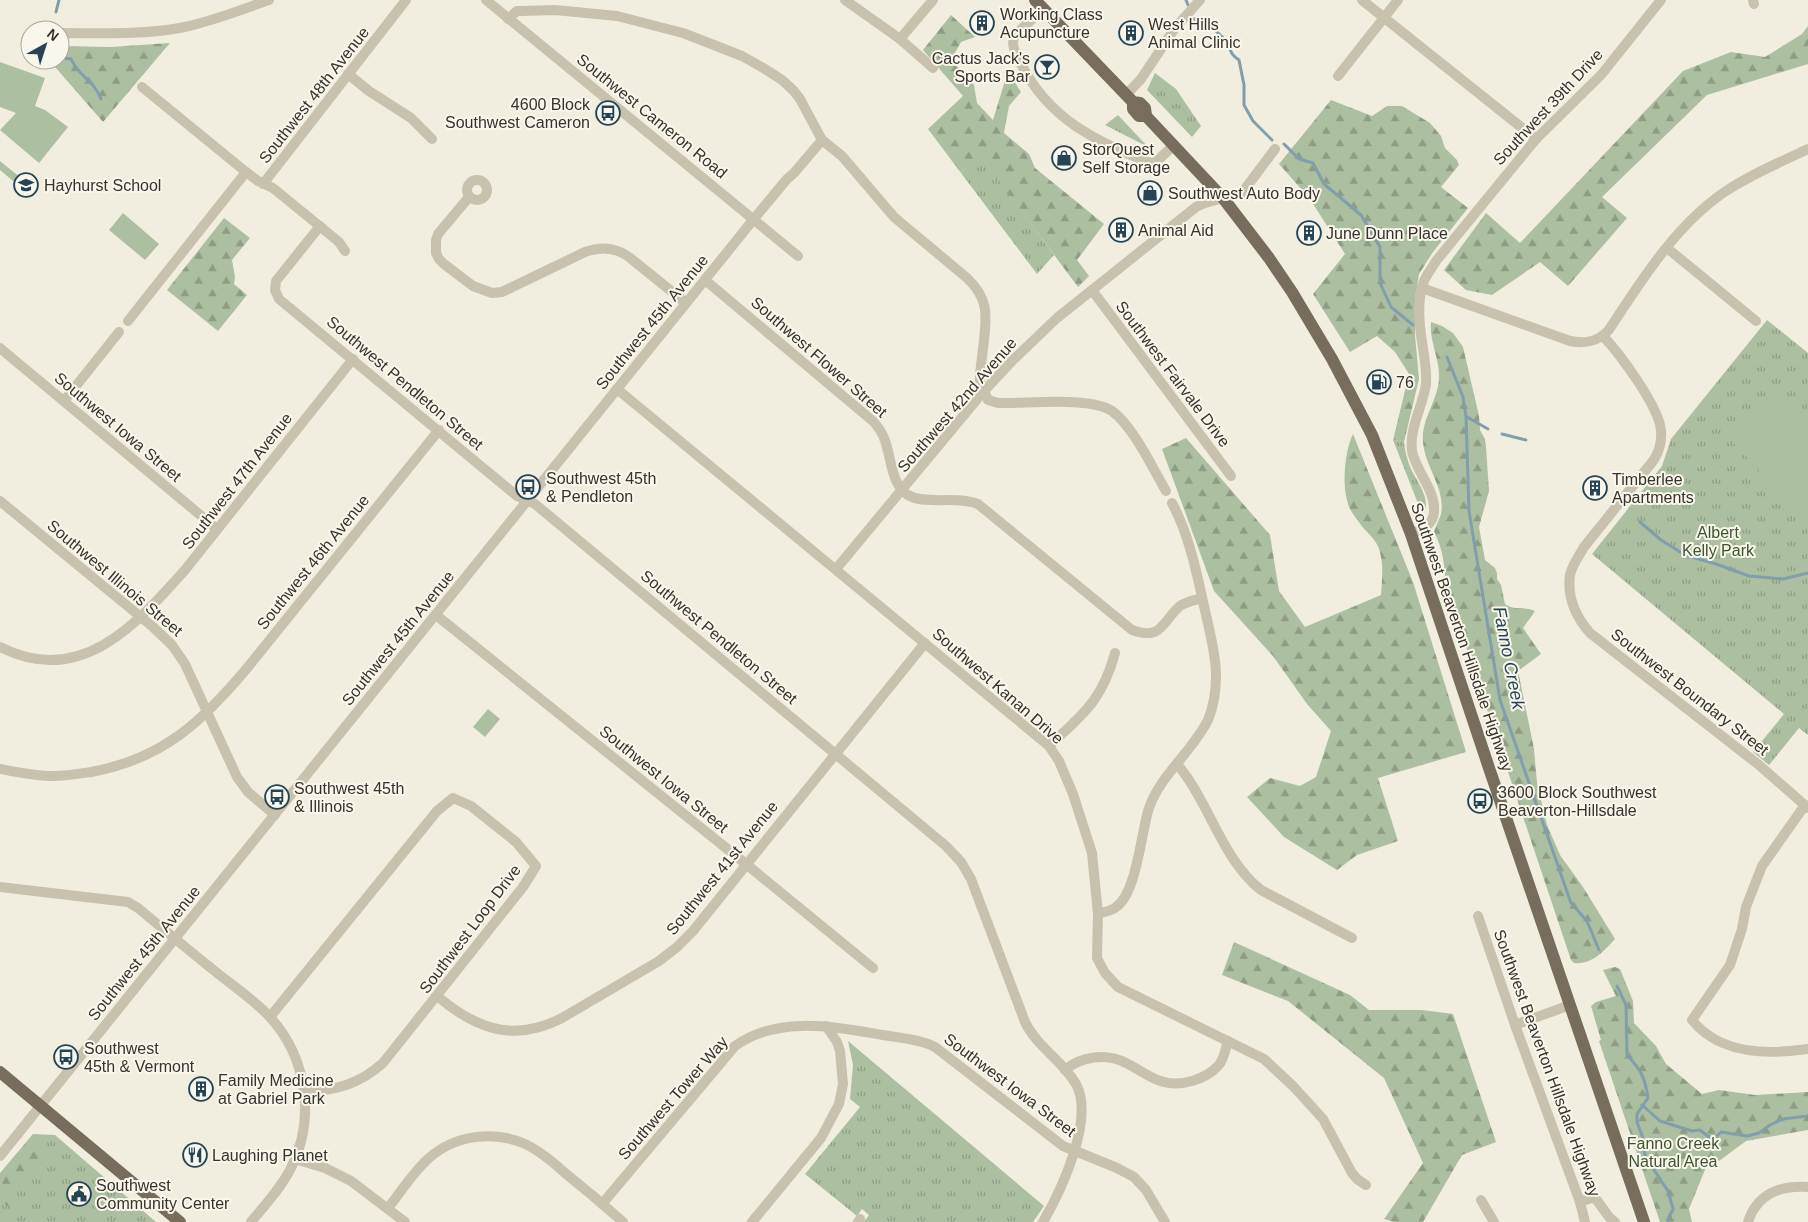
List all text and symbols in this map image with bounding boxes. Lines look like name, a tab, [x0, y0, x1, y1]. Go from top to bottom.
place label: Working Class Acupuncture	[1000, 6, 1103, 41]
building icon: Working Class Acupuncture	[969, 10, 995, 36]
place label: West Hills Animal Clinic	[1148, 16, 1240, 51]
north arrow	[20, 20, 70, 70]
building icon: West Hills Animal Clinic	[1118, 20, 1144, 46]
street label: Southwest 48th Avenue	[256, 24, 372, 166]
text: N	[44, 25, 62, 44]
street label: Southwest 39th Drive	[1490, 46, 1606, 168]
street label: Southwest Cameron Road	[574, 50, 730, 182]
place label: Cactus Jack's Sports Bar	[932, 50, 1031, 85]
bar icon: Cactus Jack's Sports Bar	[1034, 54, 1060, 80]
place label: 4600 Block Southwest Cameron	[445, 96, 591, 131]
bus stop icon: 4600 Block Southwest Cameron	[595, 100, 621, 126]
place label: StorQuest Self Storage	[1082, 141, 1170, 176]
shop icon: StorQuest Self Storage	[1051, 145, 1077, 171]
school or university icon: Hayhurst School	[13, 172, 39, 198]
place label: Hayhurst School	[44, 177, 161, 194]
shop icon: Southwest Auto Body	[1137, 180, 1163, 206]
place label: Southwest Auto Body	[1168, 185, 1320, 202]
building icon: Animal Aid	[1108, 217, 1134, 243]
building icon: June Dunn Place	[1296, 220, 1322, 246]
place label: Animal Aid	[1138, 222, 1214, 239]
place label: June Dunn Place	[1326, 225, 1448, 242]
street label: Southwest 45th Avenue	[593, 251, 711, 393]
street label: Southwest Flower Street	[748, 293, 891, 421]
street label: Southwest Fairvale Drive	[1113, 298, 1233, 450]
street label: Southwest Pendleton Street	[324, 313, 487, 454]
street label: Southwest 42nd Avenue	[894, 334, 1020, 476]
street label: Southwest Iowa Street	[51, 369, 185, 485]
fuel station icon: 76	[1366, 369, 1392, 395]
place label: 76	[1396, 374, 1414, 391]
street label: Southwest 47th Avenue	[179, 410, 295, 552]
place label: Southwest 45th & Pendleton	[546, 470, 656, 505]
place label: Timberlee Apartments	[1612, 471, 1694, 506]
bus stop icon: Southwest 45th & Pendleton	[515, 474, 541, 500]
building icon: Timberlee Apartments	[1582, 475, 1608, 501]
street label: Southwest 46th Avenue	[254, 491, 372, 633]
street label: Southwest Beaverton Hillsdale Highway	[1408, 501, 1516, 773]
street label: Southwest Illinois Street	[44, 517, 186, 640]
park label: Albert Kelly Park	[1682, 524, 1755, 559]
street label: Southwest 45th Avenue	[339, 567, 457, 709]
street label: Southwest Pendleton Street	[638, 567, 801, 708]
water label: Fanno Creek	[1489, 605, 1529, 712]
street label: Southwest Kanan Drive	[929, 625, 1067, 747]
street label: Southwest Boundary Street	[1608, 625, 1772, 759]
street label: Southwest Iowa Street	[596, 722, 732, 836]
place label: Southwest 45th & Illinois	[294, 780, 404, 815]
bus stop icon: Southwest 45th & Illinois	[264, 784, 290, 810]
place label: 3600 Block Southwest Beaverton-Hillsdale	[1498, 784, 1657, 819]
bus stop icon: 3600 Block Southwest Beaverton-Hillsdale	[1467, 788, 1493, 814]
street label: Southwest 41st Avenue	[663, 798, 781, 938]
street label: Southwest Loop Drive	[416, 861, 524, 997]
street label: Southwest 45th Avenue	[85, 882, 203, 1024]
street label: Southwest Beaverton Hillsdale Highway	[1491, 927, 1603, 1199]
street label: Southwest Iowa Street	[941, 1030, 1079, 1140]
street label: Southwest Tower Way	[615, 1033, 731, 1163]
place label: Southwest 45th & Vermont	[84, 1040, 195, 1075]
bus stop icon: Southwest 45th & Vermont	[53, 1044, 79, 1070]
place label: Family Medicine at Gabriel Park	[218, 1072, 334, 1107]
building icon: Family Medicine at Gabriel Park	[188, 1076, 214, 1102]
park label: Fanno Creek Natural Area	[1627, 1135, 1720, 1170]
restaurant icon: Laughing Planet	[182, 1142, 208, 1168]
place label: Laughing Planet	[212, 1147, 328, 1164]
place label: Southwest Community Center	[96, 1177, 230, 1212]
public building icon: Southwest Community Center	[66, 1181, 92, 1207]

